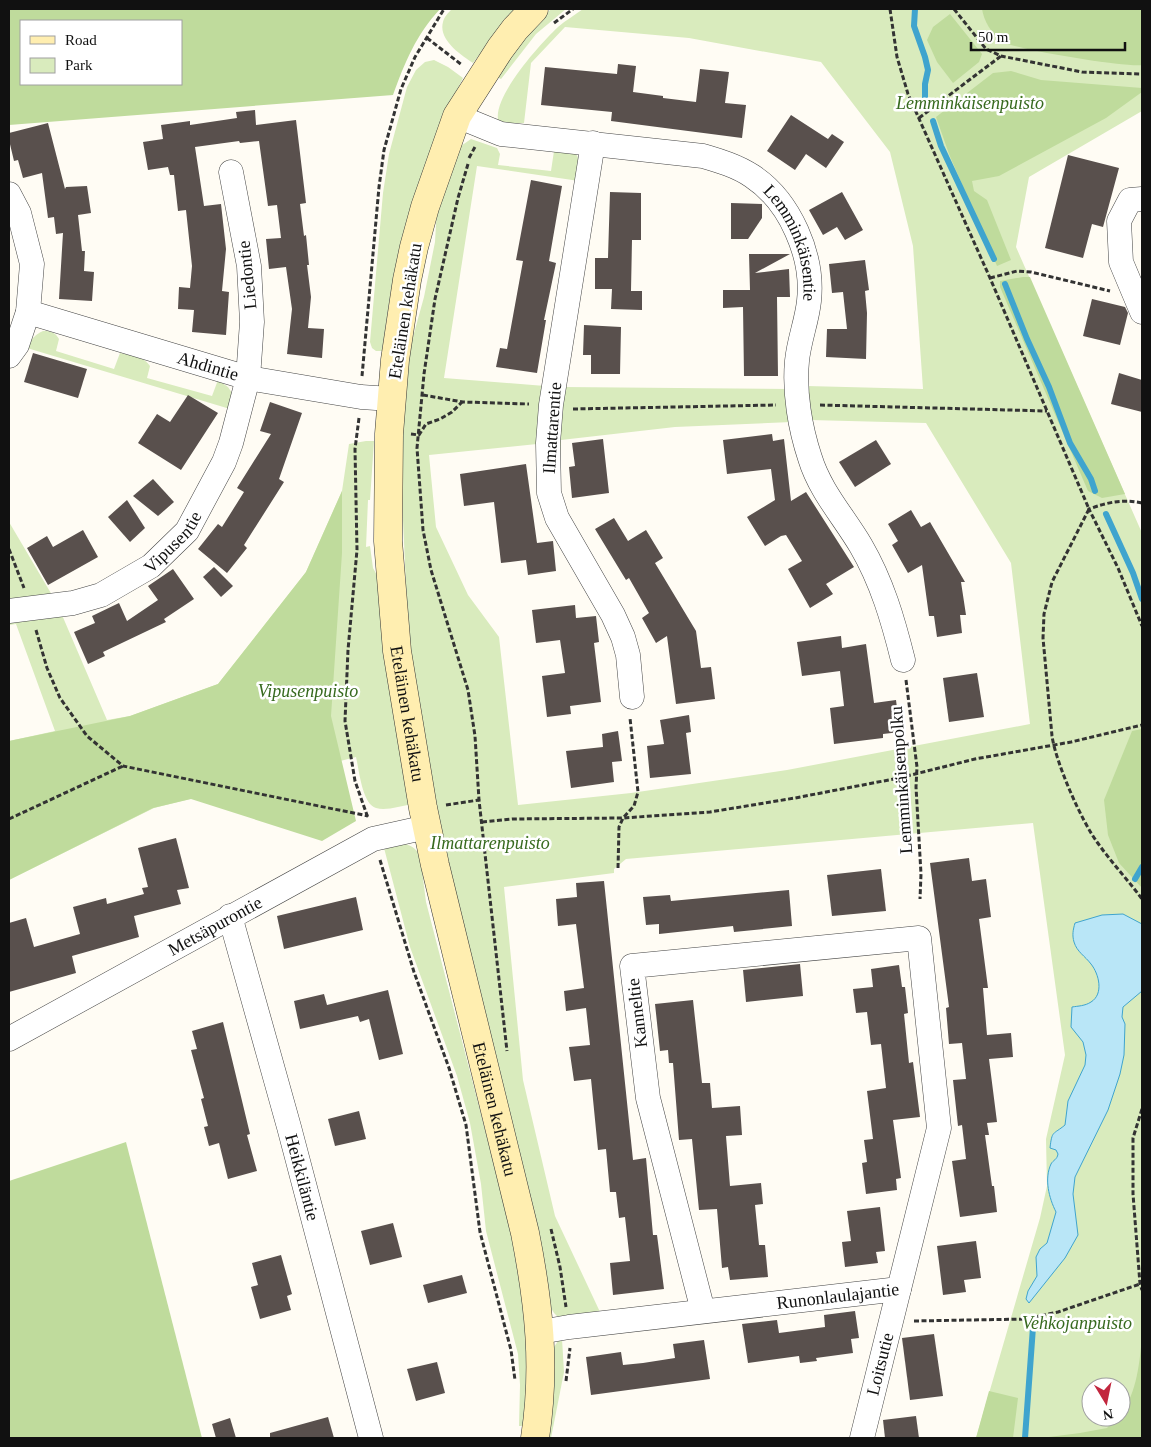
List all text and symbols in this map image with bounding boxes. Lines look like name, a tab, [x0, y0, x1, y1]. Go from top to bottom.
legend	[20, 20, 182, 85]
scale bar	[971, 20, 1125, 52]
text: 50 m	[978, 29, 1009, 45]
text: Road	[65, 32, 97, 48]
text: Park	[65, 57, 93, 73]
park label: Lemminkäisenpuisto	[895, 93, 1044, 113]
street label: Lemminkäisentie	[759, 181, 820, 302]
street label: Liedontie	[233, 240, 261, 310]
street label: Eteläinen kehäkatu	[384, 242, 426, 380]
street label: Ahdintie	[175, 347, 241, 385]
street label: Ilmattarentie	[539, 381, 565, 475]
street label: Vipusentie	[140, 508, 206, 577]
street label: Eteläinen kehäkatu	[386, 644, 428, 783]
park label: Vipusenpuisto	[258, 681, 358, 701]
street label: Lemminkäisenpolku	[886, 705, 916, 855]
park label: Ilmattarenpuisto	[429, 833, 550, 853]
street label: Metsäpurontie	[165, 892, 265, 960]
street label: Kanneltie	[623, 977, 651, 1049]
street label: Eteläinen kehäkatu	[469, 1040, 521, 1178]
street label: Heikkiläntie	[281, 1132, 323, 1223]
street label: Runonlaulajantie	[776, 1279, 900, 1313]
park label: Vehkojanpuisto	[1022, 1313, 1132, 1333]
street label: Loitsutie	[863, 1331, 897, 1397]
north arrow	[1081, 1377, 1131, 1427]
text: N	[1102, 1406, 1114, 1423]

